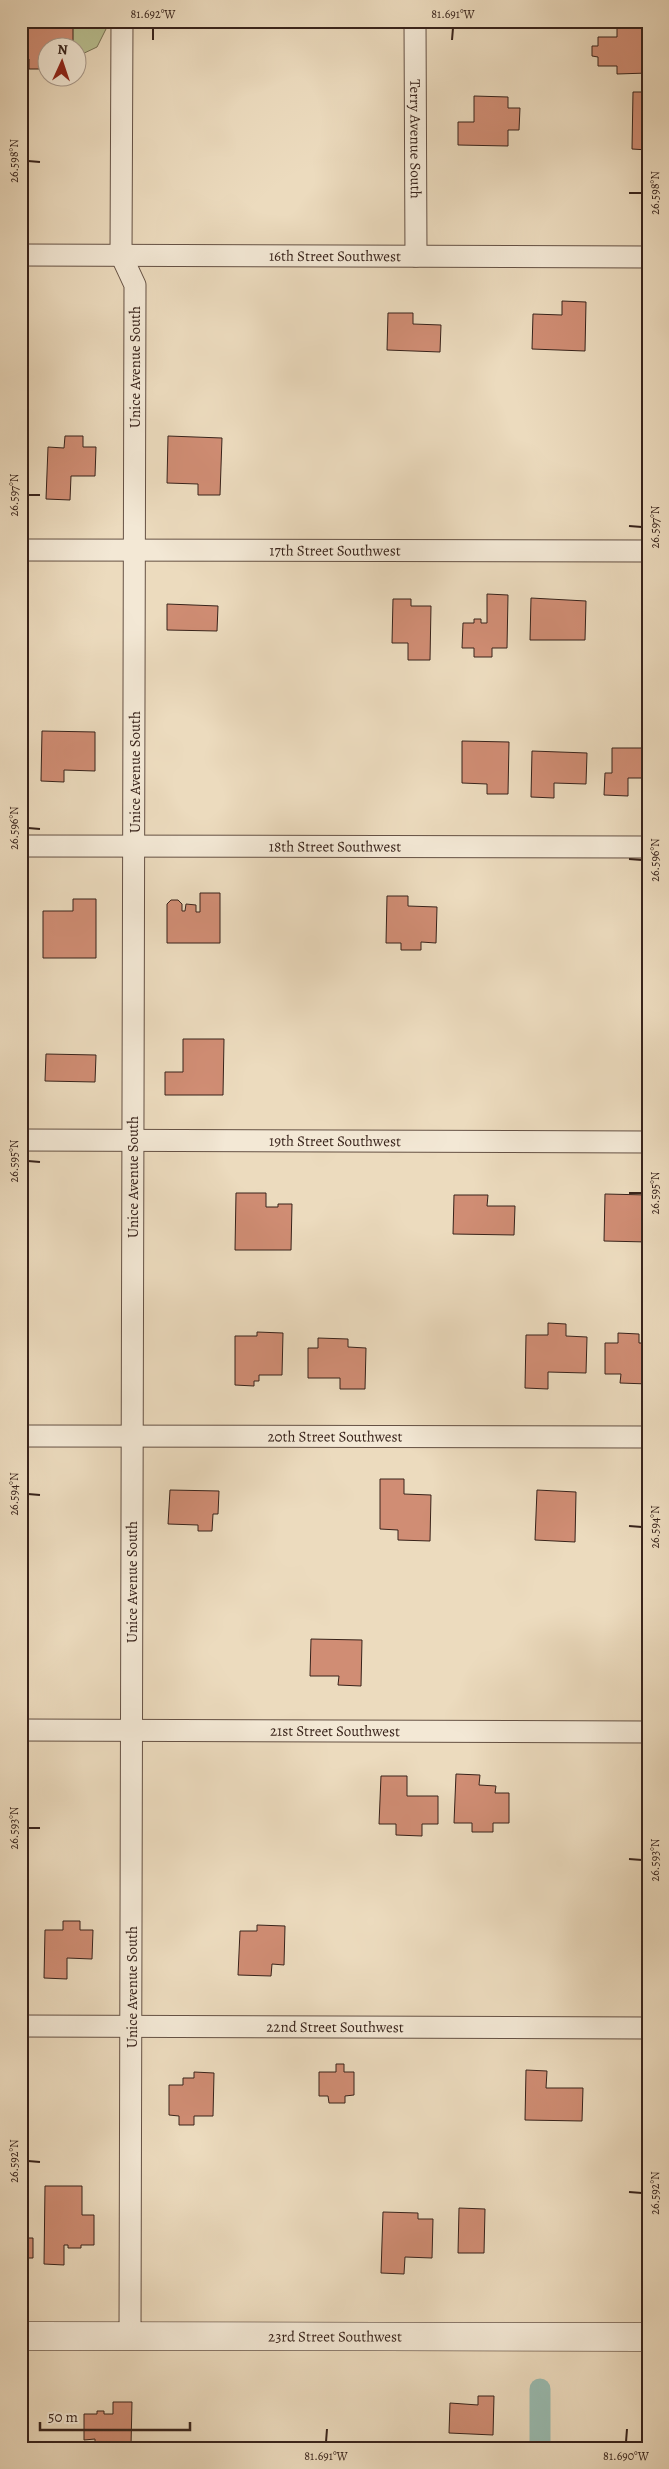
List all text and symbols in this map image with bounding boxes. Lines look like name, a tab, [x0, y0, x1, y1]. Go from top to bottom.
text: 81.692°W	[130, 6, 176, 22]
text: 81.691°W	[431, 6, 476, 22]
north arrow	[38, 38, 88, 88]
text: N	[57, 40, 68, 59]
street label: Terry Avenue South	[405, 79, 426, 199]
text: 26.598°N	[6, 139, 22, 183]
text: 26.598°N	[647, 171, 663, 215]
street label: 16th Street Southwest	[269, 246, 401, 266]
street label: Unice Avenue South	[125, 306, 145, 428]
text: 26.597°N	[6, 473, 22, 516]
text: 26.597°N	[647, 505, 663, 548]
street label: 17th Street Southwest	[269, 540, 401, 561]
street label: Unice Avenue South	[125, 711, 145, 833]
text: 26.596°N	[6, 806, 22, 850]
street label: 18th Street Southwest	[269, 836, 401, 857]
text: 26.596°N	[647, 838, 663, 882]
street label: Unice Avenue South	[123, 1116, 143, 1238]
street label: 19th Street Southwest	[269, 1131, 401, 1151]
text: 26.595°N	[6, 1139, 22, 1182]
text: 26.595°N	[647, 1171, 663, 1214]
street label: 20th Street Southwest	[267, 1426, 403, 1447]
text: 26.594°N	[6, 1472, 22, 1516]
text: 26.594°N	[647, 1505, 663, 1549]
street label: Unice Avenue South	[122, 1521, 142, 1643]
street label: 21st Street Southwest	[270, 1721, 400, 1741]
text: 26.593°N	[6, 1806, 22, 1849]
text: 26.593°N	[647, 1838, 663, 1881]
street label: Unice Avenue South	[122, 1926, 142, 2048]
street label: 22nd Street Southwest	[266, 2017, 404, 2037]
text: 26.592°N	[6, 2139, 22, 2183]
text: 26.592°N	[647, 2171, 663, 2215]
street label: 23rd Street Southwest	[268, 2326, 402, 2347]
scale bar	[40, 2399, 190, 2431]
text: 50 m	[48, 2407, 78, 2427]
text: 81.691°W	[304, 2448, 349, 2464]
text: 81.690°W	[603, 2448, 650, 2464]

